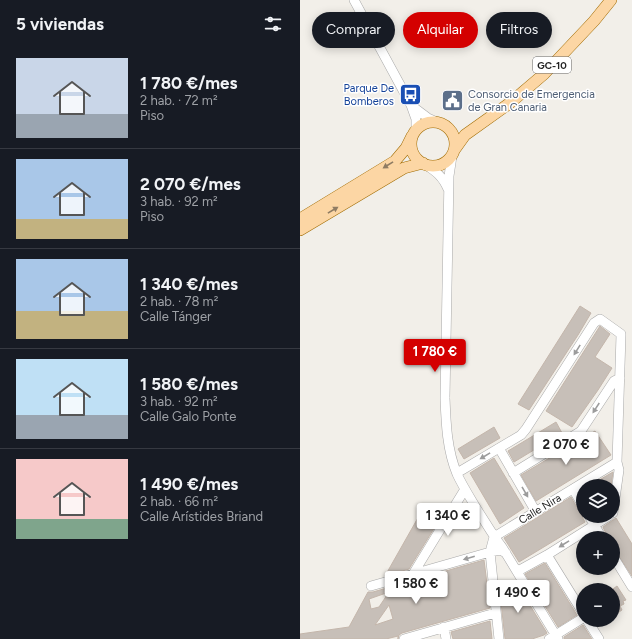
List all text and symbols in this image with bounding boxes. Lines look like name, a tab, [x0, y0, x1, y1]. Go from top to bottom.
chip: Comprar	[312, 12, 395, 48]
chip: Alquilar	[403, 12, 478, 48]
chip: Filtros	[486, 12, 552, 48]
icon: filters	[262, 13, 284, 35]
text: 5 viviendas	[16, 14, 104, 34]
road number: GC-10	[533, 57, 571, 73]
text: 1 780 €/mes	[140, 73, 237, 93]
icon: home	[48, 74, 96, 122]
bus stop icon: Parque De Bomberos	[397, 81, 423, 107]
place label: Parque De Bomberos	[344, 82, 394, 108]
public building icon: Consorcio de Emergencia de Gran Canaria	[440, 87, 466, 113]
place label: Consorcio de Emergencia de Gran Canaria	[468, 88, 595, 114]
text: 2 hab. · 72 m²	[140, 93, 218, 108]
text: Piso	[140, 108, 164, 123]
one-way arrow	[383, 161, 393, 169]
text: 2 070 €/mes	[140, 174, 241, 194]
icon: home	[48, 175, 96, 223]
text: 3 hab. · 92 m²	[140, 194, 218, 209]
one-way arrow	[328, 206, 338, 214]
text: Piso	[140, 209, 164, 224]
text: 1 340 €/mes	[140, 274, 238, 294]
icon: home	[48, 275, 96, 323]
text: 2 hab. · 78 m²	[140, 294, 218, 309]
text: Calle Tánger	[140, 309, 211, 324]
pin: 1 780 €	[398, 339, 472, 373]
text: 1 780 €	[413, 344, 457, 359]
one-way arrow	[573, 345, 581, 355]
text: 1 580 €/mes	[140, 374, 238, 394]
icon: home	[48, 375, 96, 423]
text: 3 hab. · 92 m²	[140, 394, 218, 409]
one-way arrow	[592, 403, 600, 413]
text: Calle Galo Ponte	[140, 409, 236, 424]
pin: 2 070 €	[529, 432, 603, 466]
text: 2 070 €	[543, 437, 589, 452]
one-way arrow	[479, 453, 491, 460]
text: 1 490 €/mes	[140, 474, 238, 494]
icon: home	[48, 475, 96, 523]
map controls	[576, 479, 620, 627]
button: layers	[576, 479, 620, 523]
one-way arrow	[521, 486, 528, 498]
street label: Calle Nira	[516, 491, 564, 527]
text: 2 hab. · 66 m²	[140, 494, 218, 509]
pin: 1 340 €	[411, 503, 485, 537]
text: 1 340 €	[426, 508, 470, 523]
text: Calle Arístides Briand	[140, 509, 263, 524]
button: +	[576, 531, 620, 575]
one-way arrow	[559, 540, 569, 548]
one-way arrow	[463, 555, 475, 561]
pin: 1 580 €	[379, 571, 453, 605]
text: 1 580 €	[394, 576, 438, 591]
pin: 1 490 €	[481, 580, 555, 614]
button: −	[576, 583, 620, 627]
text: 1 490 €	[496, 585, 540, 600]

